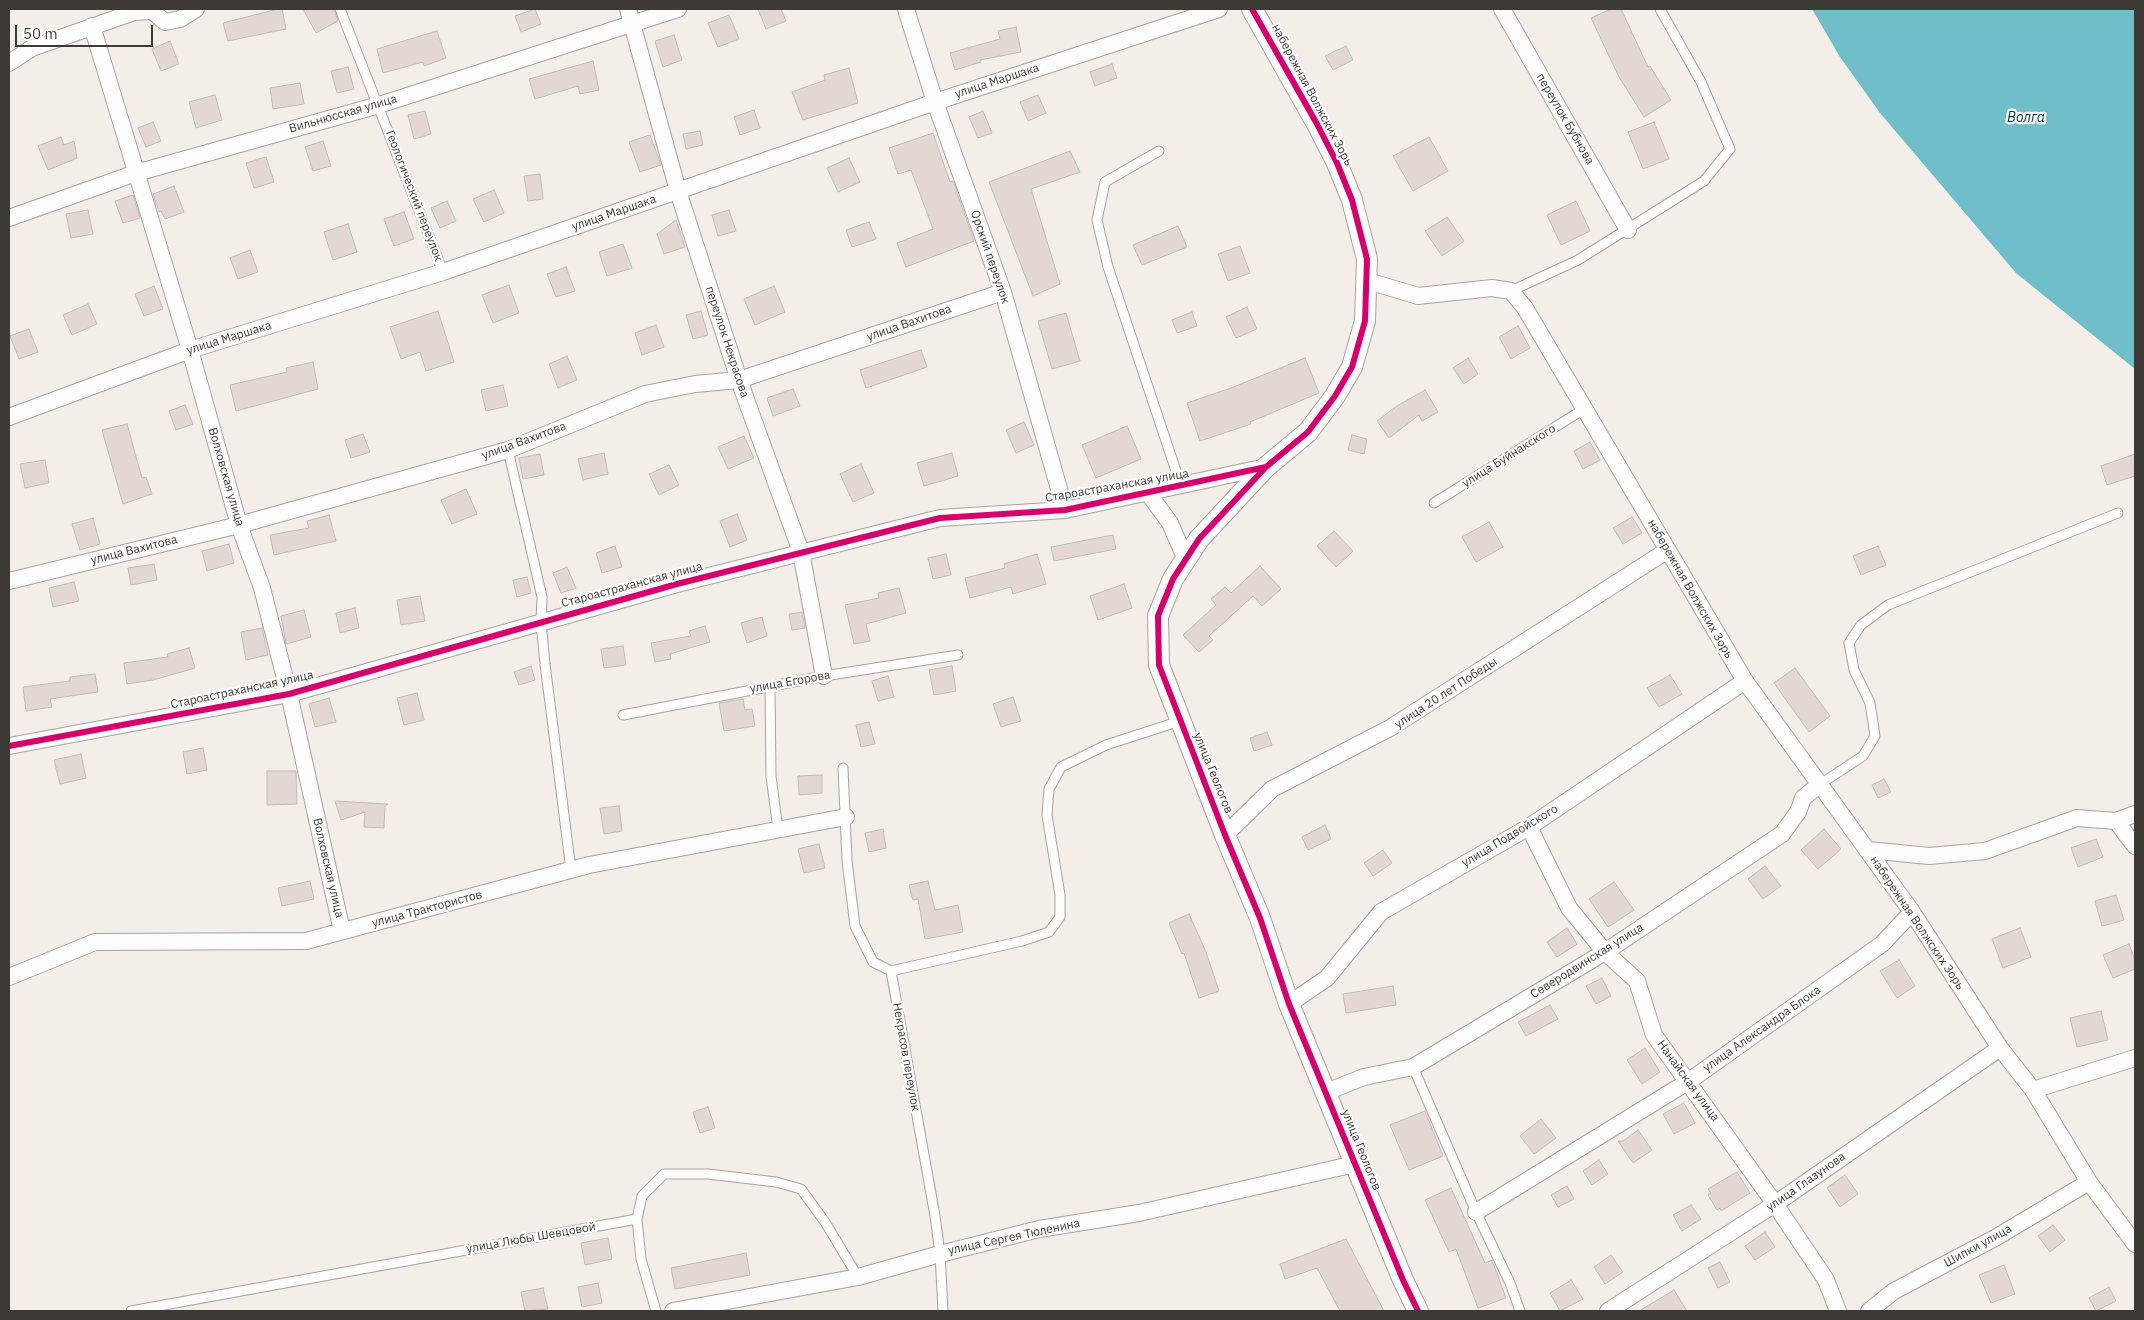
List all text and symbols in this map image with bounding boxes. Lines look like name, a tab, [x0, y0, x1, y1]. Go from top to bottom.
scale bar	[18, 15, 155, 47]
street label: набережная Волжских Зорь	[1269, 22, 1355, 168]
text: 50 m	[23, 24, 58, 43]
street label: улица Маршака	[953, 61, 1041, 101]
street label: переулок Бубнова	[1533, 71, 1597, 167]
street label: Вильнюсская улица	[287, 92, 399, 136]
water label: Волга	[2007, 110, 2045, 126]
street label: Геологический переулок	[382, 128, 446, 264]
street label: улица Маршака	[570, 192, 658, 234]
street label: Орский переулок	[967, 208, 1013, 306]
street label: переулок Некрасова	[702, 284, 752, 400]
street label: улица Вахитова	[865, 302, 953, 344]
street label: улица Маршака	[185, 318, 273, 358]
street label: улица Вахитова	[480, 419, 568, 463]
street label: улица Буйнакского	[1460, 421, 1558, 491]
street label: Волховская улица	[205, 426, 247, 528]
street label: Староастраханская улица	[1044, 466, 1190, 506]
street label: набережная Волжских Зорь	[1644, 517, 1736, 661]
street label: улица Вахитова	[89, 532, 179, 568]
street label: Староастраханская улица	[560, 559, 704, 611]
street label: улица 20 лет Победы	[1392, 654, 1500, 732]
street label: Староастраханская улица	[169, 668, 315, 712]
street label: улица Егорова	[749, 668, 831, 696]
street label: улица Геологов	[1190, 730, 1236, 816]
street label: улица Подвойского	[1459, 802, 1561, 870]
street label: Волховская улица	[310, 817, 346, 919]
street label: набережная Волжских Зорь	[1867, 853, 1967, 993]
street label: улица Трактористов	[370, 887, 484, 931]
street label: Северодвинская улица	[1528, 920, 1646, 1002]
street label: улица Александра Блока	[1700, 983, 1824, 1075]
street label: Некрасов переулок	[889, 1002, 923, 1112]
street label: Нанайская улица	[1654, 1038, 1722, 1124]
street label: улица Геологов	[1338, 1107, 1384, 1193]
street label: улица Глазунова	[1764, 1149, 1848, 1215]
street label: улица Сергея Тюленина	[947, 1216, 1081, 1258]
street label: улица Любы Шевцовой	[465, 1220, 597, 1256]
street label: Шипки улица	[1942, 1221, 2014, 1271]

